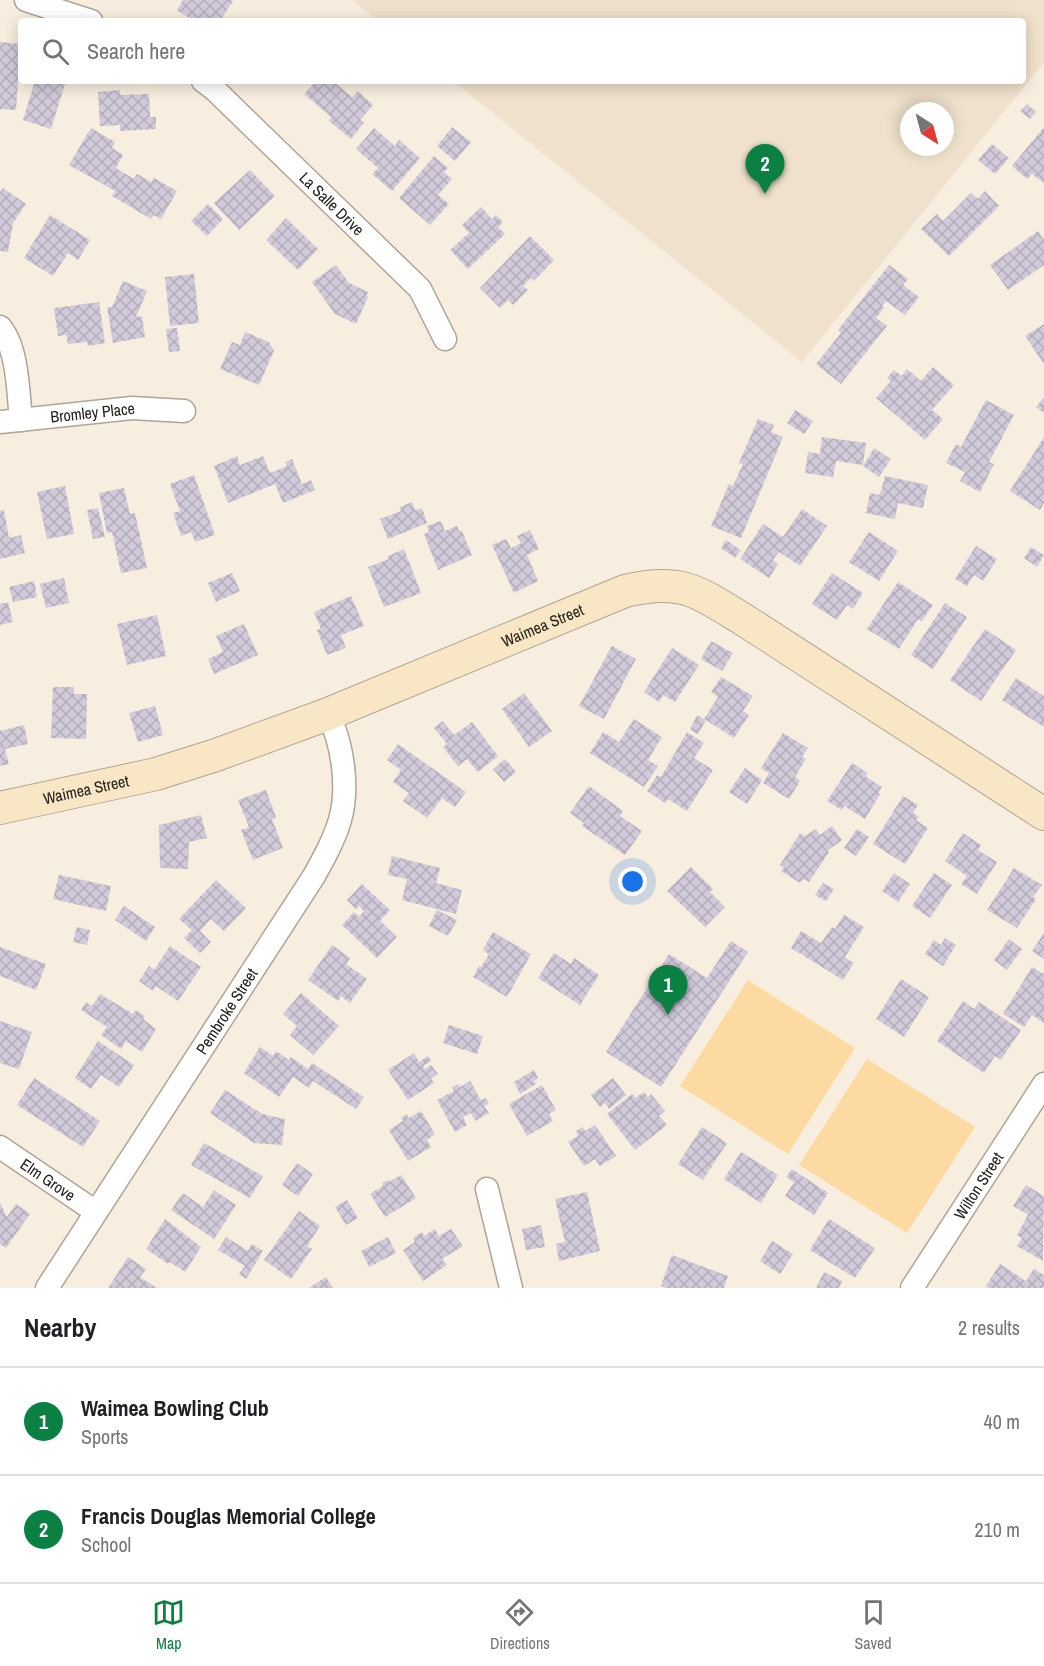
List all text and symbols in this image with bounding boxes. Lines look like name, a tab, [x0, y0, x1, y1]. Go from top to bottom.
search box	[18, 18, 1026, 84]
icon: search	[39, 35, 72, 68]
text: Search here	[87, 36, 185, 66]
north arrow	[900, 102, 954, 156]
pin: 2	[746, 144, 784, 194]
street label: La Salle Drive	[295, 167, 369, 240]
street label: Bromley Place	[49, 397, 136, 428]
street label: Waimea Street	[498, 598, 587, 652]
street label: Waimea Street	[41, 769, 131, 809]
your location	[618, 867, 647, 896]
street label: Pembroke Street	[190, 963, 263, 1058]
pin: 1	[648, 966, 688, 1015]
street label: Wilton Street	[948, 1147, 1008, 1223]
street label: Elm Grove	[16, 1153, 80, 1206]
text: Nearby	[24, 1310, 96, 1345]
text: 2 results	[958, 1314, 1020, 1341]
text: Waimea Bowling Club	[81, 1393, 269, 1423]
text: 1	[39, 1408, 48, 1435]
text: 40 m	[984, 1408, 1020, 1435]
text: Sports	[81, 1423, 128, 1450]
text: Francis Douglas Memorial College	[81, 1501, 376, 1531]
text: 2	[39, 1516, 48, 1543]
text: 210 m	[974, 1516, 1020, 1543]
text: School	[81, 1531, 131, 1558]
tab: Map	[152, 1596, 185, 1654]
tab: Directions	[490, 1596, 550, 1654]
tab: Saved	[854, 1596, 892, 1654]

